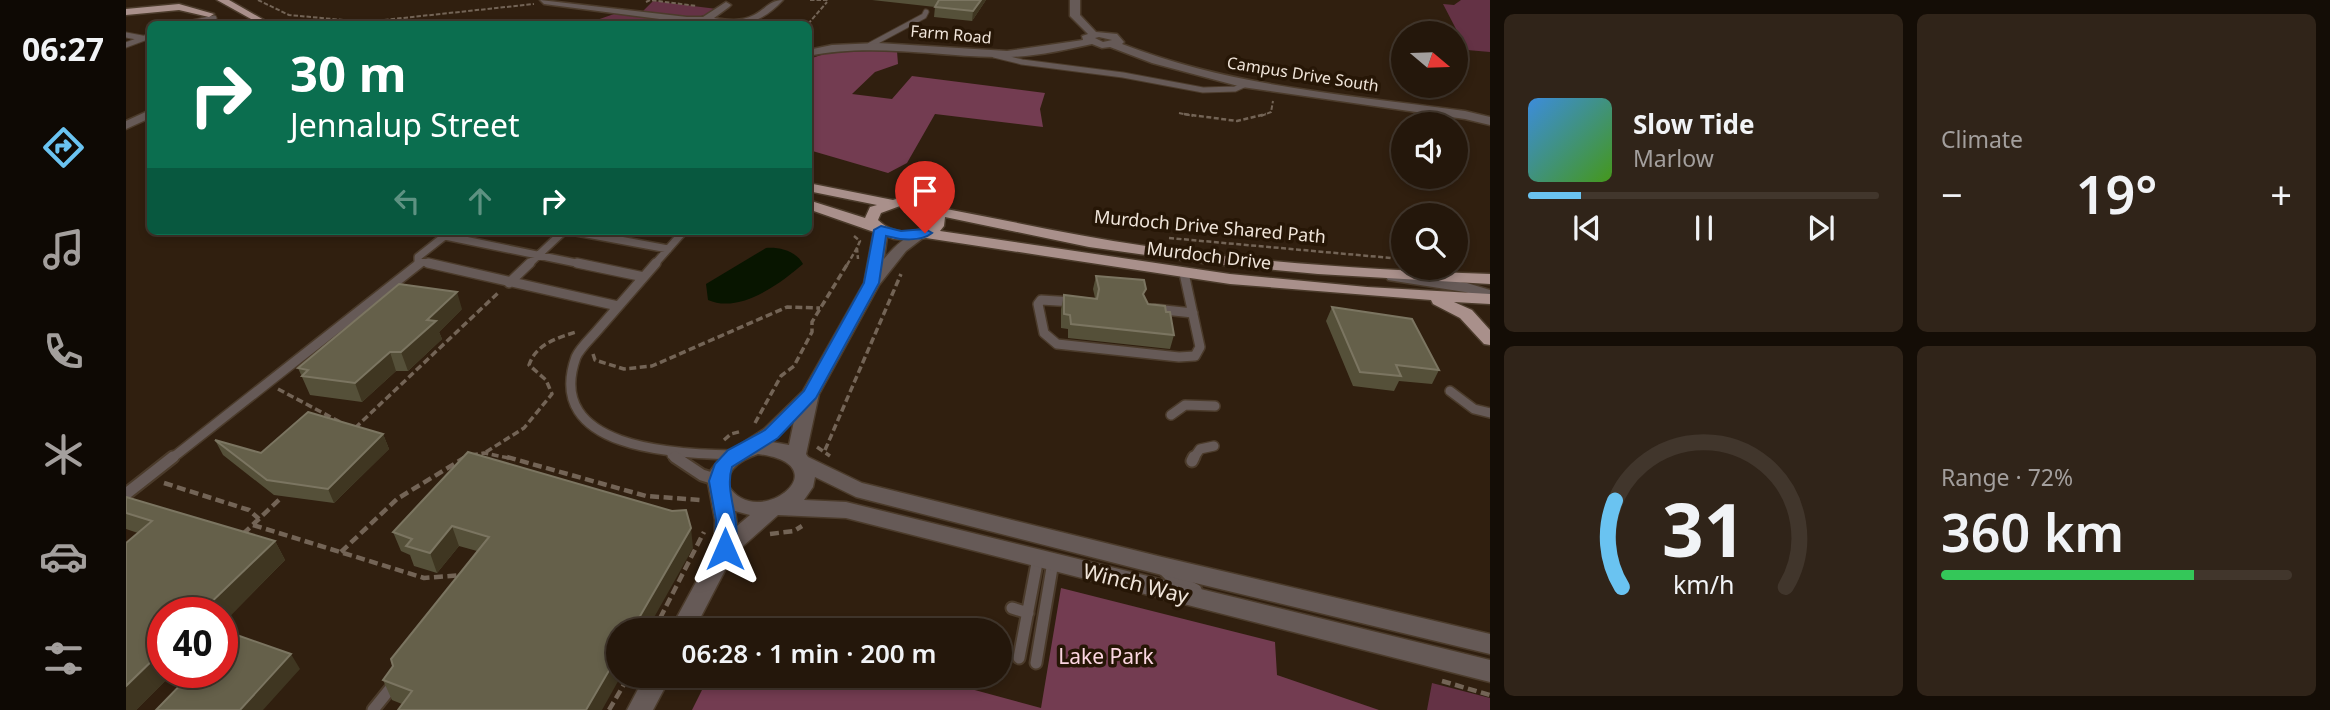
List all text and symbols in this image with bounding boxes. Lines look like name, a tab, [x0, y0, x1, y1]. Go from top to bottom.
street label: Farm Road	[909, 19, 993, 49]
north arrow	[1391, 21, 1468, 98]
map controls	[1391, 21, 1468, 280]
text: 06:27	[22, 27, 104, 70]
text: 30 m	[290, 40, 407, 106]
icon: right	[175, 49, 266, 140]
street label: Campus Drive South	[1226, 51, 1380, 97]
text: Jennalup Street	[290, 103, 520, 146]
text: Slow Tide	[1633, 106, 1755, 142]
button: sound	[1391, 112, 1468, 189]
icon: directions	[39, 123, 88, 172]
text: Climate	[1941, 123, 2023, 155]
text: Marlow	[1633, 142, 1714, 174]
text: 19°	[2076, 158, 2157, 229]
pin	[895, 161, 955, 233]
text: −	[1941, 168, 1963, 220]
text: +	[2270, 168, 2292, 220]
icon: arrive	[906, 172, 944, 210]
icon: left	[388, 182, 426, 220]
icon: ahead	[461, 182, 499, 220]
icon: right	[534, 182, 572, 220]
button: search	[1391, 203, 1468, 280]
street label: Murdoch Drive Shared Path	[1093, 204, 1327, 248]
icon: previous	[1568, 209, 1606, 247]
icon: pause	[1685, 209, 1723, 247]
icon: next	[1802, 209, 1840, 247]
icon: music	[39, 225, 88, 274]
street label: Murdoch Drive	[1145, 235, 1273, 275]
icon: phone	[39, 327, 88, 376]
icon: climate	[39, 430, 88, 479]
text: Range · 72%	[1941, 461, 2073, 493]
text: 31	[1662, 479, 1745, 578]
text: 360 km	[1941, 496, 2124, 567]
position arrow	[688, 512, 762, 586]
icon: car	[39, 532, 88, 581]
street label: Winch Way	[1080, 556, 1192, 610]
text: km/h	[1673, 567, 1734, 601]
speed limit sign: 40	[147, 597, 238, 688]
icon: filters	[39, 634, 88, 683]
text: 06:28 · 1 min · 200 m	[682, 635, 936, 671]
park label: Lake Park	[1058, 642, 1155, 670]

